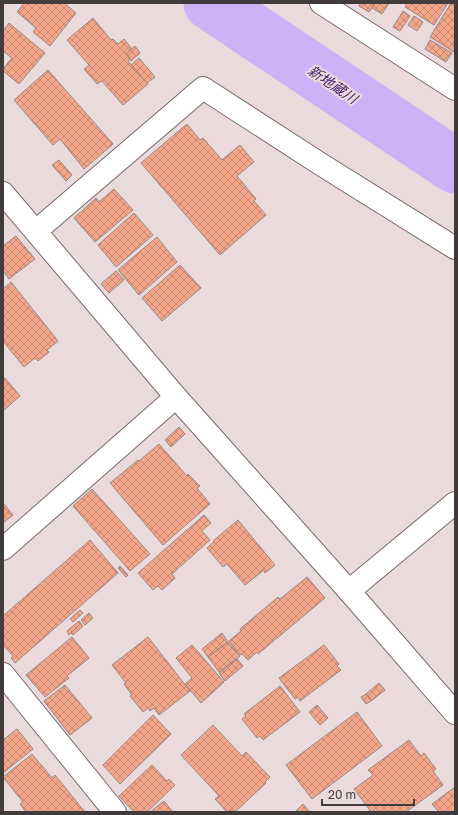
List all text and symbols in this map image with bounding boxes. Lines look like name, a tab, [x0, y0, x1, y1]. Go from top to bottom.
water label: 新地蔵川	[305, 61, 363, 108]
scale bar	[322, 781, 414, 807]
text: 20 m	[328, 787, 356, 802]

